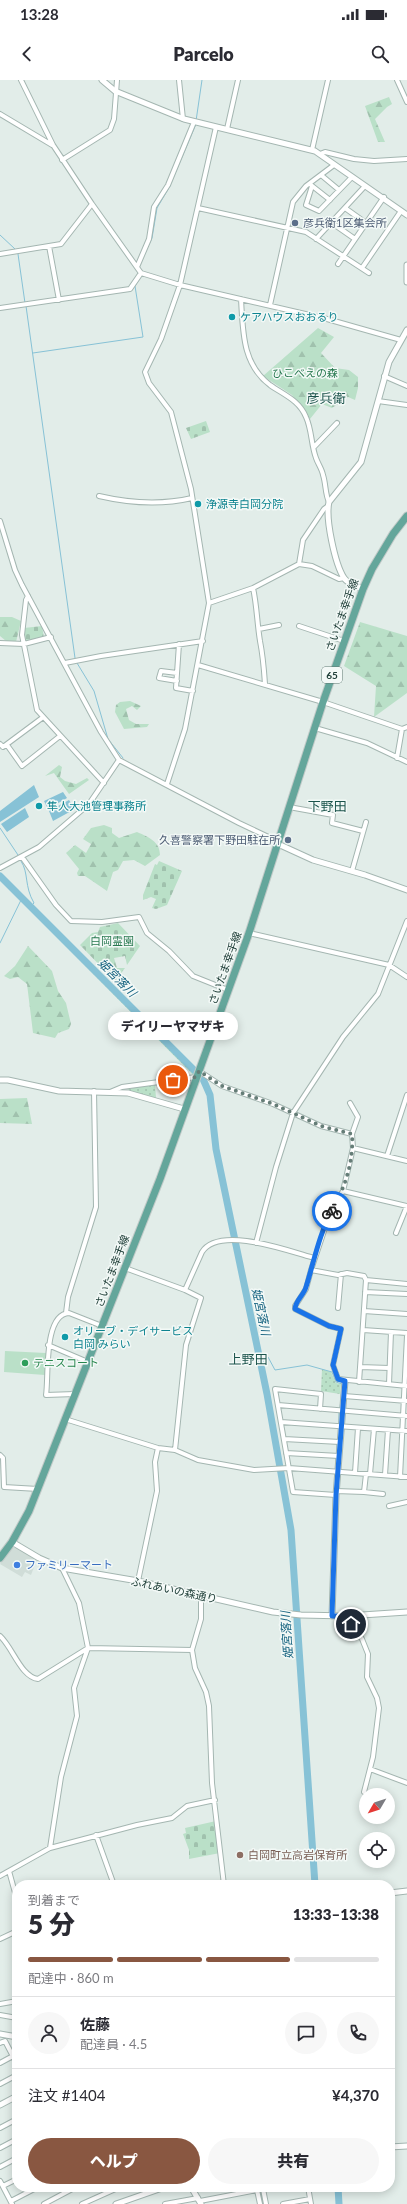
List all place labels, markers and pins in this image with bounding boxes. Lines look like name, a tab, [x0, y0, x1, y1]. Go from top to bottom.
place label: 彦兵衛1区集会所	[303, 216, 387, 229]
marker: 彦兵衛1区集会所	[290, 218, 300, 228]
place label: ケアハウスおおるり	[240, 310, 339, 323]
marker: ケアハウスおおるり	[227, 312, 237, 322]
place label: 浄源寺白岡分院	[206, 497, 283, 510]
marker: 浄源寺白岡分院	[193, 499, 203, 509]
place label: 隼人大池管理事務所	[47, 799, 147, 812]
marker: 隼人大池管理事務所	[34, 801, 44, 811]
place label: 久喜警察署下野田駐在所	[159, 833, 281, 846]
marker: 久喜警察署下野田駐在所	[283, 835, 293, 845]
callout: デイリーヤマザキ	[108, 1012, 238, 1040]
pin	[156, 1063, 190, 1097]
place label: オリーブ・デイサービス 白岡 みらい	[73, 1324, 193, 1350]
marker: オリーブ・デイサービス 白岡 みらい	[60, 1332, 70, 1342]
place label: テニスコート	[33, 1356, 99, 1369]
marker: テニスコート	[20, 1358, 30, 1368]
place label: ファミリーマート	[25, 1558, 113, 1571]
marker: ファミリーマート	[12, 1560, 22, 1570]
pin	[334, 1607, 368, 1641]
place label: 白岡町立高岩保育所	[248, 1848, 348, 1861]
marker: 白岡町立高岩保育所	[235, 1850, 245, 1860]

